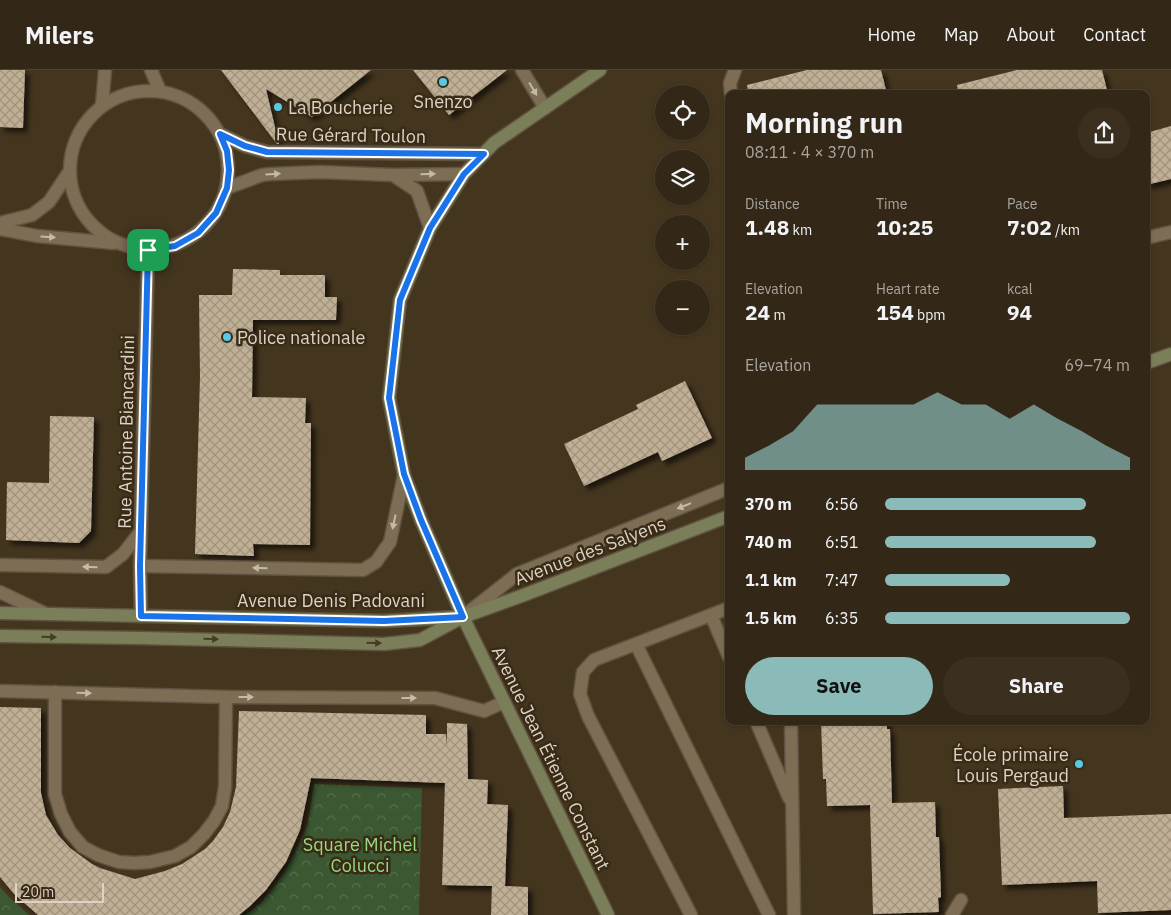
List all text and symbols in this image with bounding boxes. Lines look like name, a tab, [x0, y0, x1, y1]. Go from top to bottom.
text: Milers	[25, 19, 94, 51]
text: Home	[868, 23, 916, 46]
text: Map	[944, 23, 979, 46]
text: About	[1007, 23, 1055, 46]
text: Contact	[1083, 23, 1146, 46]
marker: Snenzo	[437, 76, 449, 88]
one-way arrow	[529, 82, 538, 95]
map controls	[655, 85, 710, 335]
button: locate	[655, 85, 710, 140]
place label: Snenzo	[413, 90, 473, 113]
place label: La Boucherie	[288, 96, 393, 119]
marker: La Boucherie	[272, 101, 284, 113]
text: Morning run	[745, 104, 903, 141]
button: share	[1078, 107, 1130, 159]
street label: Rue Gérard Toulon	[276, 122, 426, 148]
text: 08:11 · 4 × 370 m	[745, 142, 874, 162]
button: layers	[655, 150, 710, 205]
one-way arrow	[265, 170, 281, 178]
one-way arrow	[421, 170, 437, 178]
text: Distance	[745, 195, 800, 213]
text: Time	[876, 195, 907, 213]
text: Pace	[1007, 195, 1037, 213]
text: 1.48	[745, 213, 789, 241]
text: 10:25	[876, 213, 933, 241]
text: 7:02	[1007, 213, 1052, 241]
button: +	[655, 215, 710, 270]
text: km	[789, 221, 812, 239]
text: /km	[1052, 221, 1080, 239]
pin	[127, 229, 169, 271]
one-way arrow	[40, 233, 56, 241]
icon: arrive	[134, 236, 162, 264]
button: −	[655, 280, 710, 335]
text: Elevation	[745, 280, 803, 298]
text: Heart rate	[876, 280, 940, 298]
text: kcal	[1007, 280, 1032, 298]
text: 24	[745, 298, 770, 326]
text: 154	[876, 298, 914, 326]
text: 94	[1007, 298, 1032, 326]
text: m	[770, 306, 786, 324]
text: bpm	[914, 306, 946, 324]
place label: Police nationale	[237, 326, 366, 349]
marker: Police nationale	[221, 331, 233, 343]
street label: Rue Antoine Biancardini	[113, 335, 139, 529]
text: Elevation	[745, 355, 811, 375]
text: 69–74 m	[1064, 355, 1130, 375]
text: 370 m	[745, 494, 792, 514]
text: 6:56	[825, 494, 858, 514]
one-way arrow	[677, 503, 691, 511]
street label: Avenue des Salyens	[511, 512, 669, 590]
one-way arrow	[390, 515, 398, 530]
text: 740 m	[745, 532, 792, 552]
text: 6:51	[825, 532, 858, 552]
one-way arrow	[82, 562, 98, 570]
one-way arrow	[252, 564, 268, 572]
text: 1.1 km	[745, 570, 796, 590]
text: 7:47	[825, 570, 858, 590]
street label: Avenue Denis Padovani	[237, 589, 425, 612]
text: 1.5 km	[745, 608, 796, 628]
text: 6:35	[825, 608, 858, 628]
one-way arrow	[41, 633, 57, 641]
one-way arrow	[203, 636, 219, 644]
one-way arrow	[366, 640, 382, 648]
street label: Avenue Jean Étienne Constant	[487, 642, 615, 874]
button: Save	[745, 657, 933, 715]
button: Share	[943, 657, 1130, 715]
one-way arrow	[76, 689, 92, 697]
one-way arrow	[238, 693, 254, 701]
one-way arrow	[401, 694, 417, 702]
place label: École primaire Louis Pergaud	[953, 743, 1069, 787]
marker: École primaire Louis Pergaud	[1073, 758, 1085, 770]
park label: Square Michel Colucci	[303, 833, 417, 877]
scale bar	[15, 880, 104, 903]
text: 20 m	[22, 883, 54, 901]

